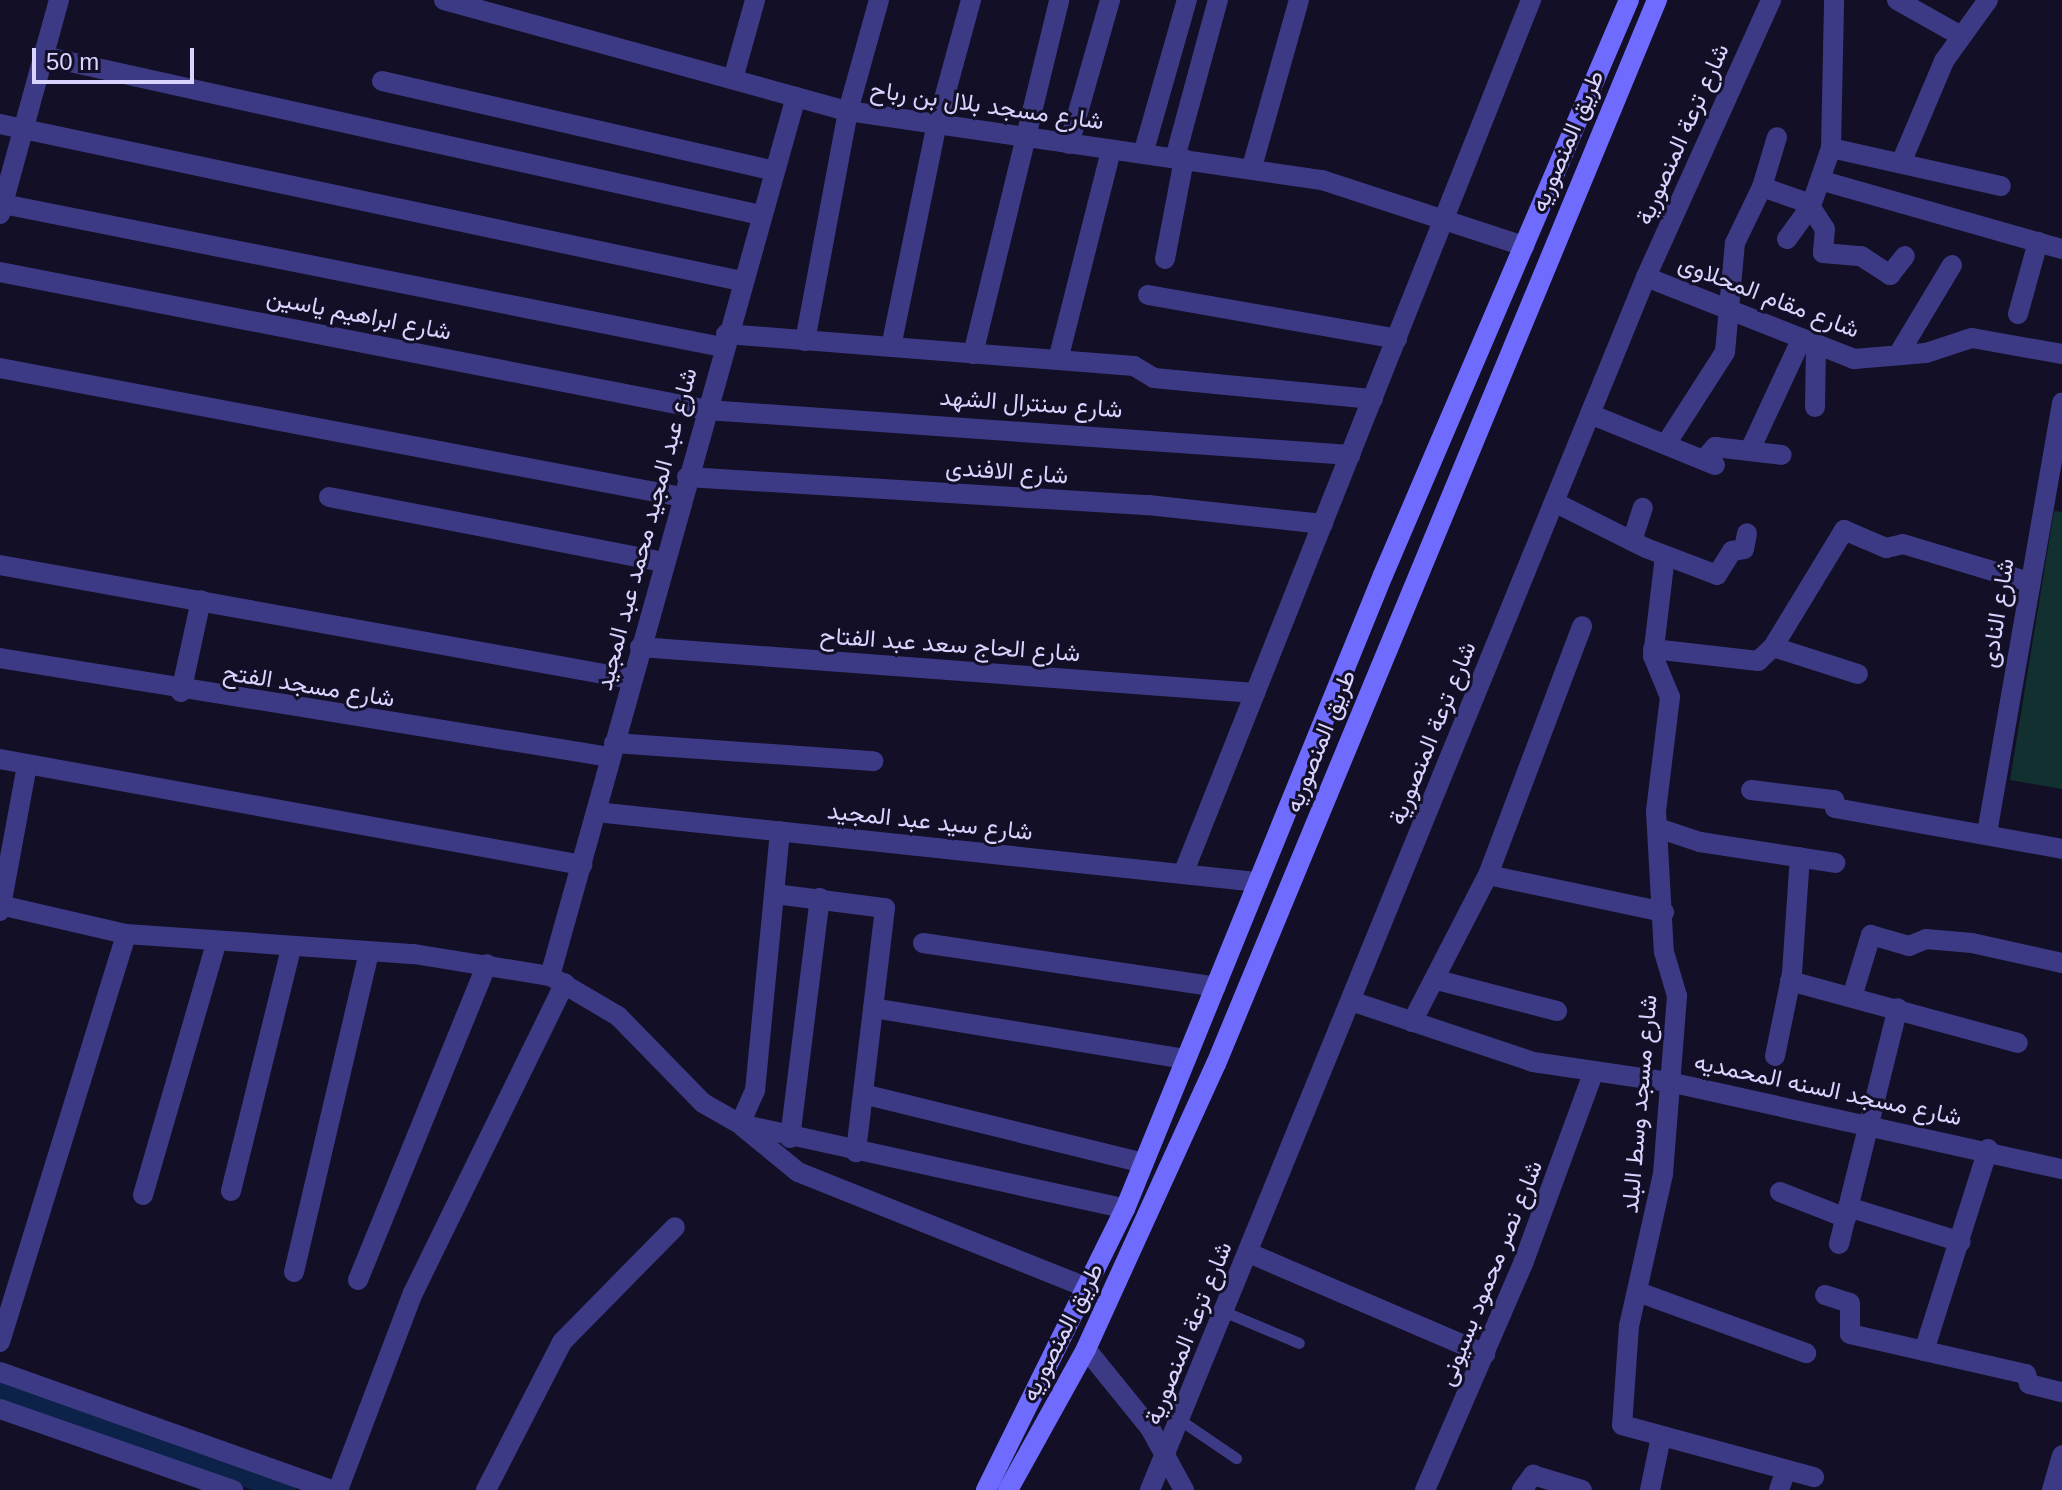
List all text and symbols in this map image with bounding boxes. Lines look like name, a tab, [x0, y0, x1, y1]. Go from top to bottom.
scale bar	[36, 32, 198, 82]
street label: شارع ترعة المنصورية	[1629, 39, 1735, 229]
text: 50 m	[46, 48, 99, 75]
street label: طريق المنصوريه	[1524, 66, 1610, 216]
street label: شارع مسجد بلال بن رباح	[868, 74, 1106, 136]
street label: شارع مقام المحلاوى	[1674, 248, 1864, 344]
street label: شارع ابراهيم ياسين	[264, 282, 454, 346]
street label: شارع عبد المجيد محمد عبد المجيد	[589, 365, 703, 693]
street label: شارع سنترال الشهد	[939, 382, 1123, 424]
street label: شارع الافندى	[945, 452, 1069, 490]
street label: شارع النادى	[1974, 556, 2020, 670]
street label: شارع الحاج سعد عبد الفتاح	[819, 621, 1081, 667]
street label: شارع ترعة المنصورية	[1382, 637, 1482, 829]
street label: شارع مسجد الفتح	[221, 657, 397, 713]
street label: طريق المنصوريه	[1278, 665, 1362, 817]
street label: شارع سيد عبد المجيد	[826, 796, 1034, 846]
street label: شارع مسجد وسط البلد	[1615, 993, 1663, 1215]
street label: شارع مسجد السنه المحمديه	[1692, 1047, 1964, 1131]
street label: شارع نصر محمود بسيونى	[1432, 1156, 1548, 1390]
street label: شارع ترعة المنصورية	[1138, 1237, 1238, 1429]
street label: طريق المنصوريه	[1015, 1258, 1109, 1406]

